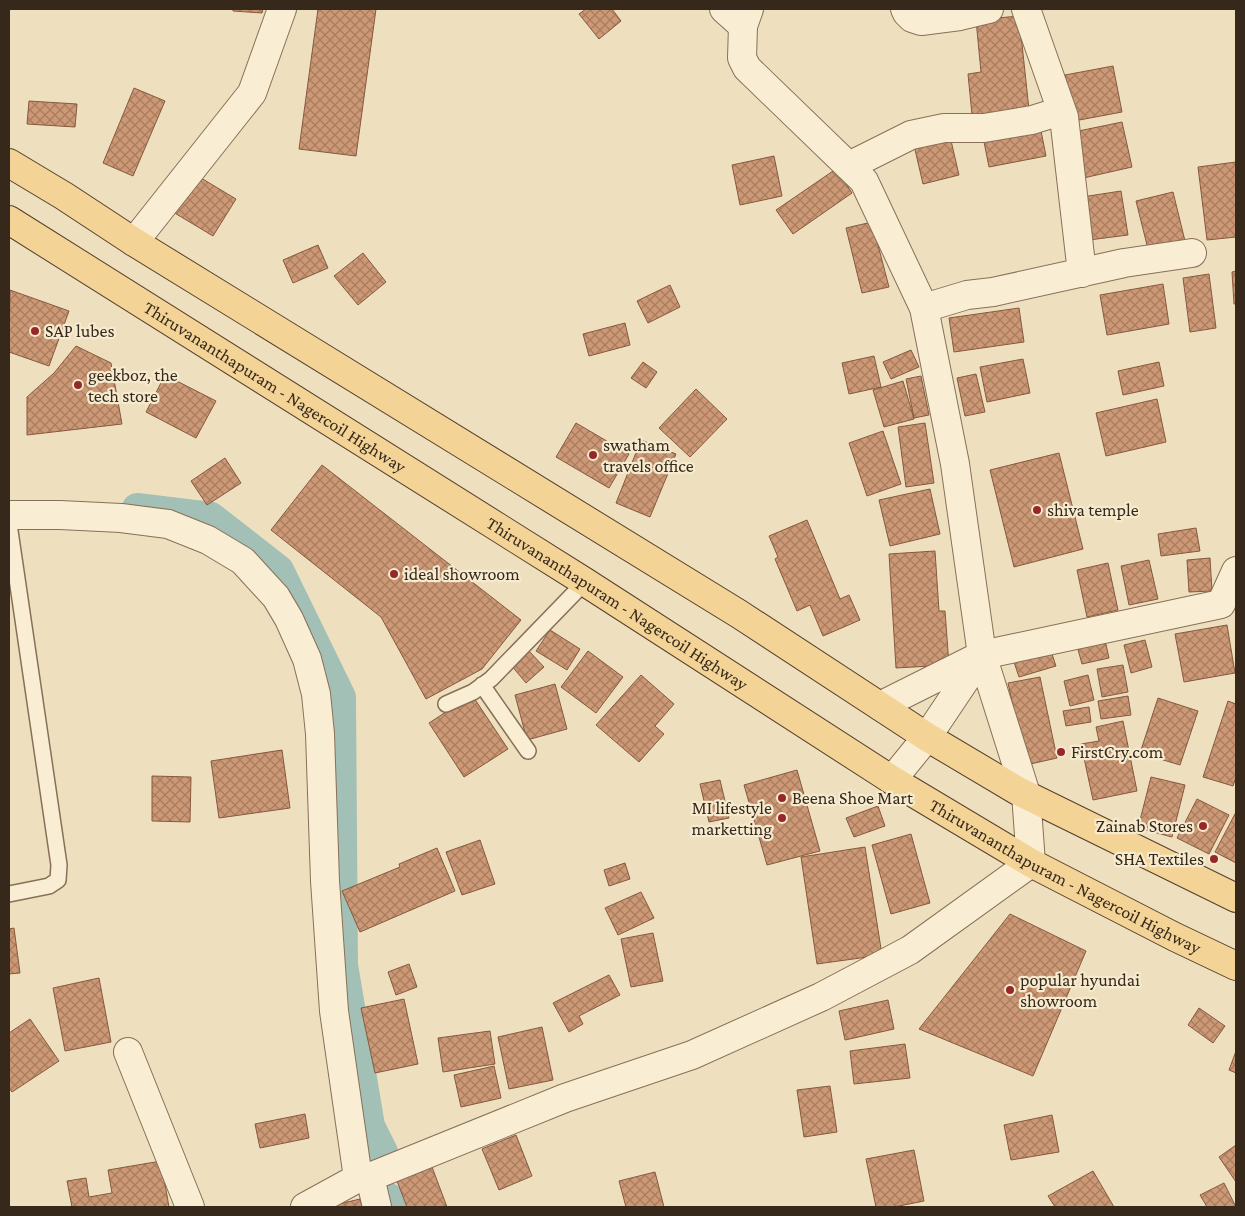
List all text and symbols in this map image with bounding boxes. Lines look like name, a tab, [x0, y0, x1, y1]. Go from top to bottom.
street label: Thiruvananthapuram - Nagercoil Highway	[140, 297, 410, 477]
place label: SAP lubes	[45, 321, 115, 341]
marker: SAP lubes	[29, 325, 41, 337]
place label: geekboz, the tech store	[88, 365, 178, 406]
marker: geekboz, the tech store	[72, 379, 84, 391]
place label: swatham travels office	[603, 435, 694, 476]
marker: swatham travels office	[587, 449, 599, 461]
place label: shiva temple	[1047, 500, 1139, 520]
marker: shiva temple	[1031, 504, 1043, 516]
street label: Thiruvananthapuram - Nagercoil Highway	[483, 513, 752, 695]
place label: ideal showroom	[404, 564, 520, 584]
marker: ideal showroom	[388, 568, 400, 580]
place label: FirstCry.com	[1071, 742, 1164, 762]
marker: FirstCry.com	[1055, 746, 1067, 758]
place label: Beena Shoe Mart	[792, 788, 914, 808]
marker: Beena Shoe Mart	[776, 792, 788, 804]
street label: Thiruvananthapuram - Nagercoil Highway	[926, 795, 1205, 958]
place label: MI lifestyle marketting	[692, 798, 772, 839]
marker: MI lifestyle marketting	[776, 812, 788, 824]
place label: Zainab Stores	[1096, 816, 1193, 836]
marker: Zainab Stores	[1197, 820, 1209, 832]
place label: SHA Textiles	[1115, 849, 1204, 869]
marker: SHA Textiles	[1208, 853, 1220, 865]
place label: popular hyundai showroom	[1020, 970, 1140, 1011]
marker: popular hyundai showroom	[1004, 984, 1016, 996]

